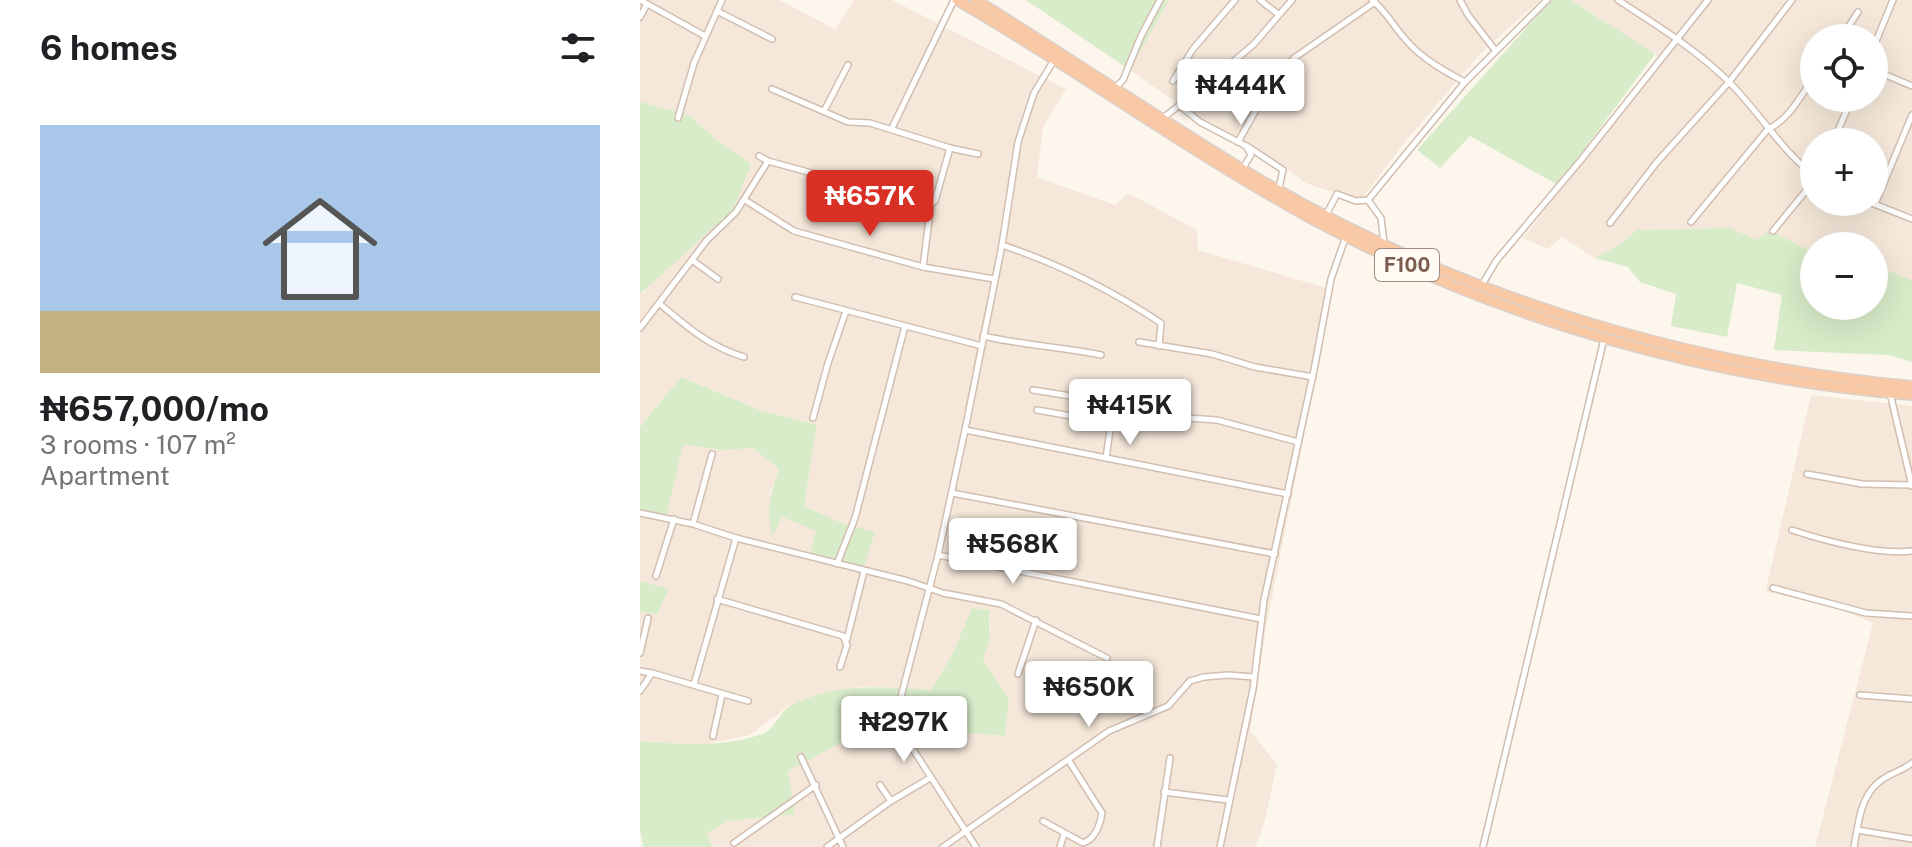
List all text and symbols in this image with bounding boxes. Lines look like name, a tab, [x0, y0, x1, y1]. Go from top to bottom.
map controls	[1800, 24, 1888, 320]
button: locate	[1800, 24, 1888, 112]
icon: filters	[556, 26, 600, 70]
text: 6 homes	[40, 28, 178, 68]
pin: ₦444K	[1185, 59, 1297, 127]
text: ₦444K	[1195, 69, 1287, 100]
button: +	[1800, 128, 1888, 216]
pin: ₦657K	[814, 170, 926, 238]
icon: home	[248, 177, 392, 321]
text: ₦657K	[824, 180, 916, 211]
button: −	[1800, 232, 1888, 320]
road number: F100	[1375, 249, 1439, 281]
pin: ₦415K	[1074, 379, 1186, 447]
text: ₦657,000/mo	[40, 389, 269, 429]
text: ₦415K	[1087, 389, 1173, 420]
text: 3 rooms · 107 m²	[40, 429, 236, 460]
text: Apartment	[40, 460, 170, 491]
pin: ₦568K	[957, 518, 1069, 586]
text: ₦568K	[967, 528, 1059, 559]
pin: ₦650K	[1033, 661, 1145, 729]
text: ₦650K	[1043, 671, 1135, 702]
pin: ₦297K	[848, 696, 960, 764]
text: ₦297K	[859, 706, 949, 737]

